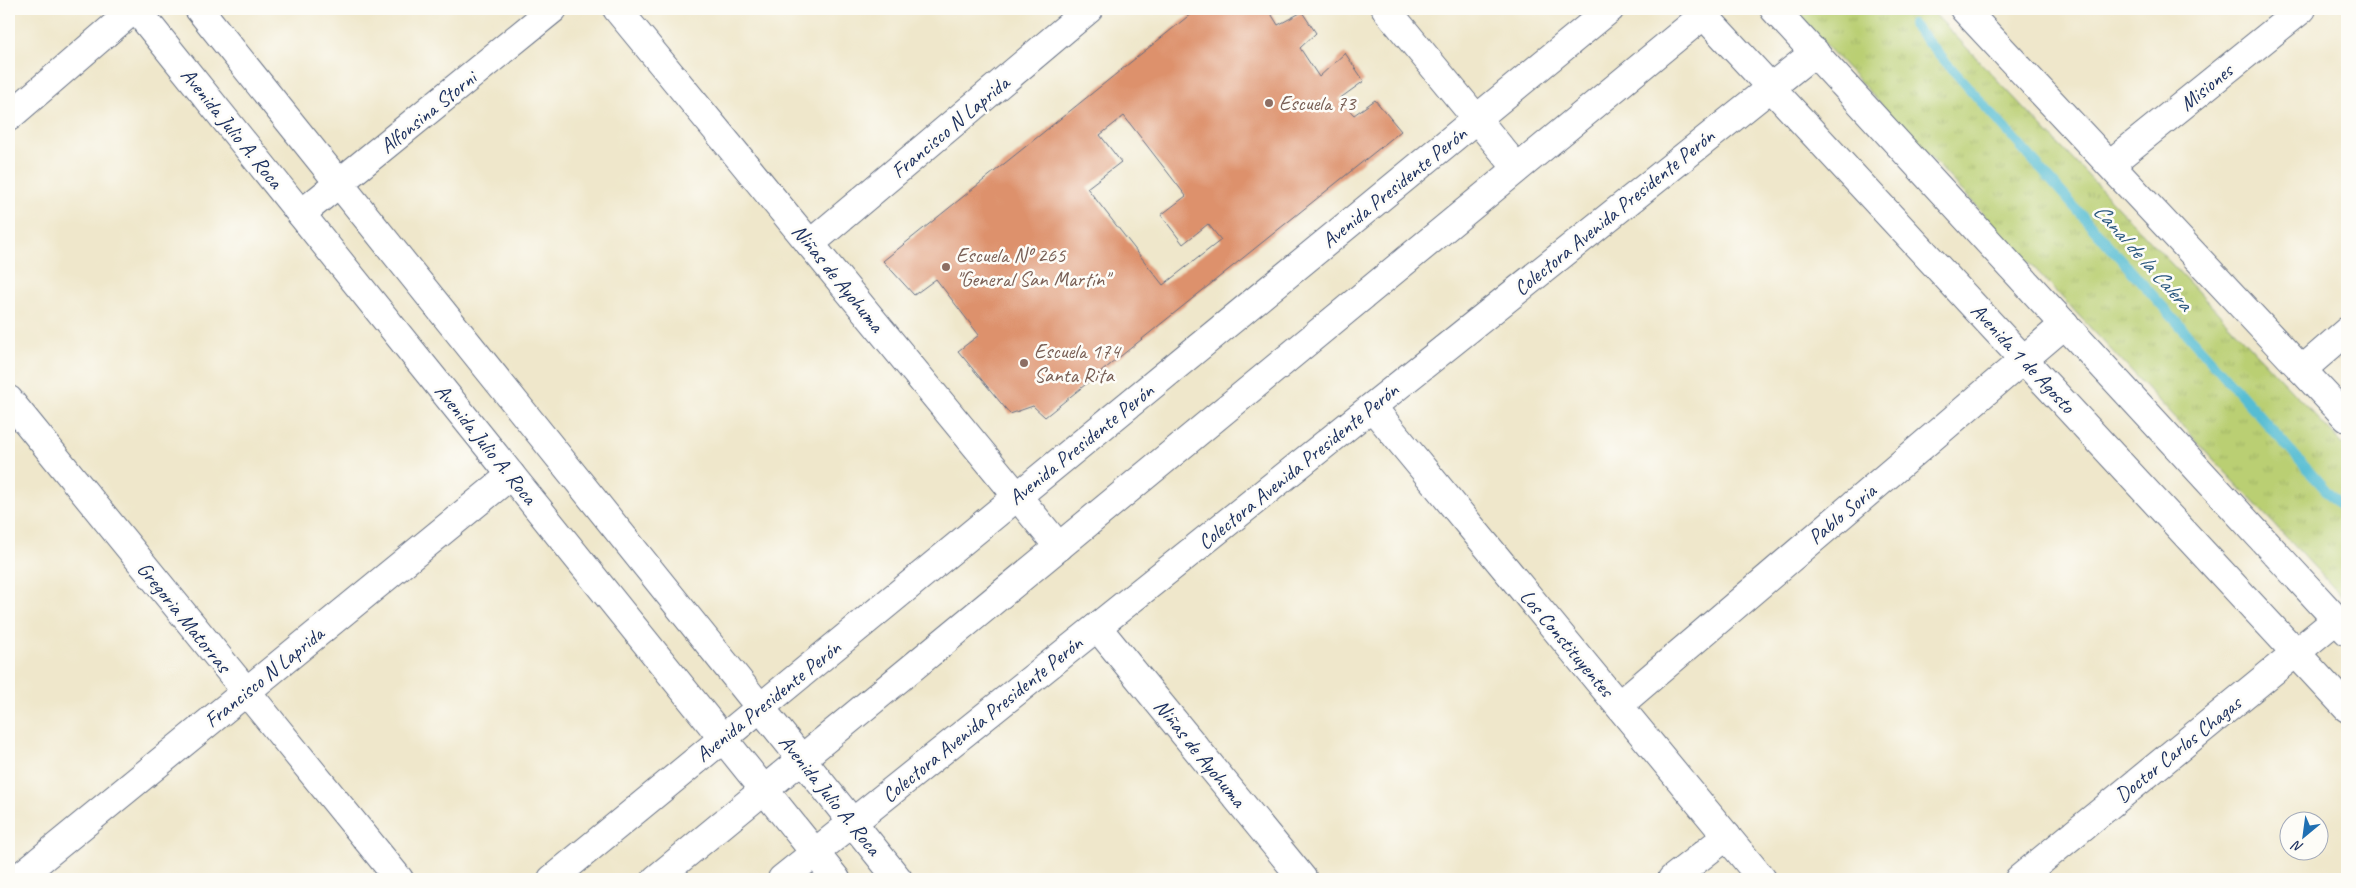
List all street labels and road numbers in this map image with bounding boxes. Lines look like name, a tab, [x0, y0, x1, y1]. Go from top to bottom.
street label: Misiones	[2174, 56, 2239, 116]
street label: Avenida Julio A. Roca	[175, 62, 290, 195]
street label: Alfonsina Storni	[374, 63, 484, 159]
street label: Francisco N Laprida	[886, 68, 1016, 184]
street label: Avenida Presidente Perón	[1316, 120, 1472, 253]
street label: Colectora Avenida Presidente Perón	[1508, 123, 1720, 301]
street label: Niñas de Ayohuma	[786, 219, 891, 339]
street label: Avenida 1 de Agosto	[1965, 298, 2082, 420]
street label: Avenida Presidente Perón	[1003, 377, 1159, 510]
street label: Colectora Avenida Presidente Perón	[1192, 377, 1404, 555]
street label: Avenida Julio A. Roca	[429, 378, 544, 511]
street label: Pablo Soria	[1803, 477, 1883, 550]
street label: Gregoria Matorras	[132, 557, 238, 679]
street label: Los Constituyentes	[1514, 584, 1621, 704]
street label: Francisco N Laprida	[199, 619, 331, 733]
street label: Colectora Avenida Presidente Perón	[876, 630, 1088, 808]
street label: Avenida Presidente Perón	[690, 634, 846, 767]
street label: Doctor Carlos Chagas	[2110, 689, 2248, 808]
street label: Niñas de Ayohuma	[1148, 694, 1253, 814]
street label: Avenida Julio A. Roca	[773, 729, 888, 862]

